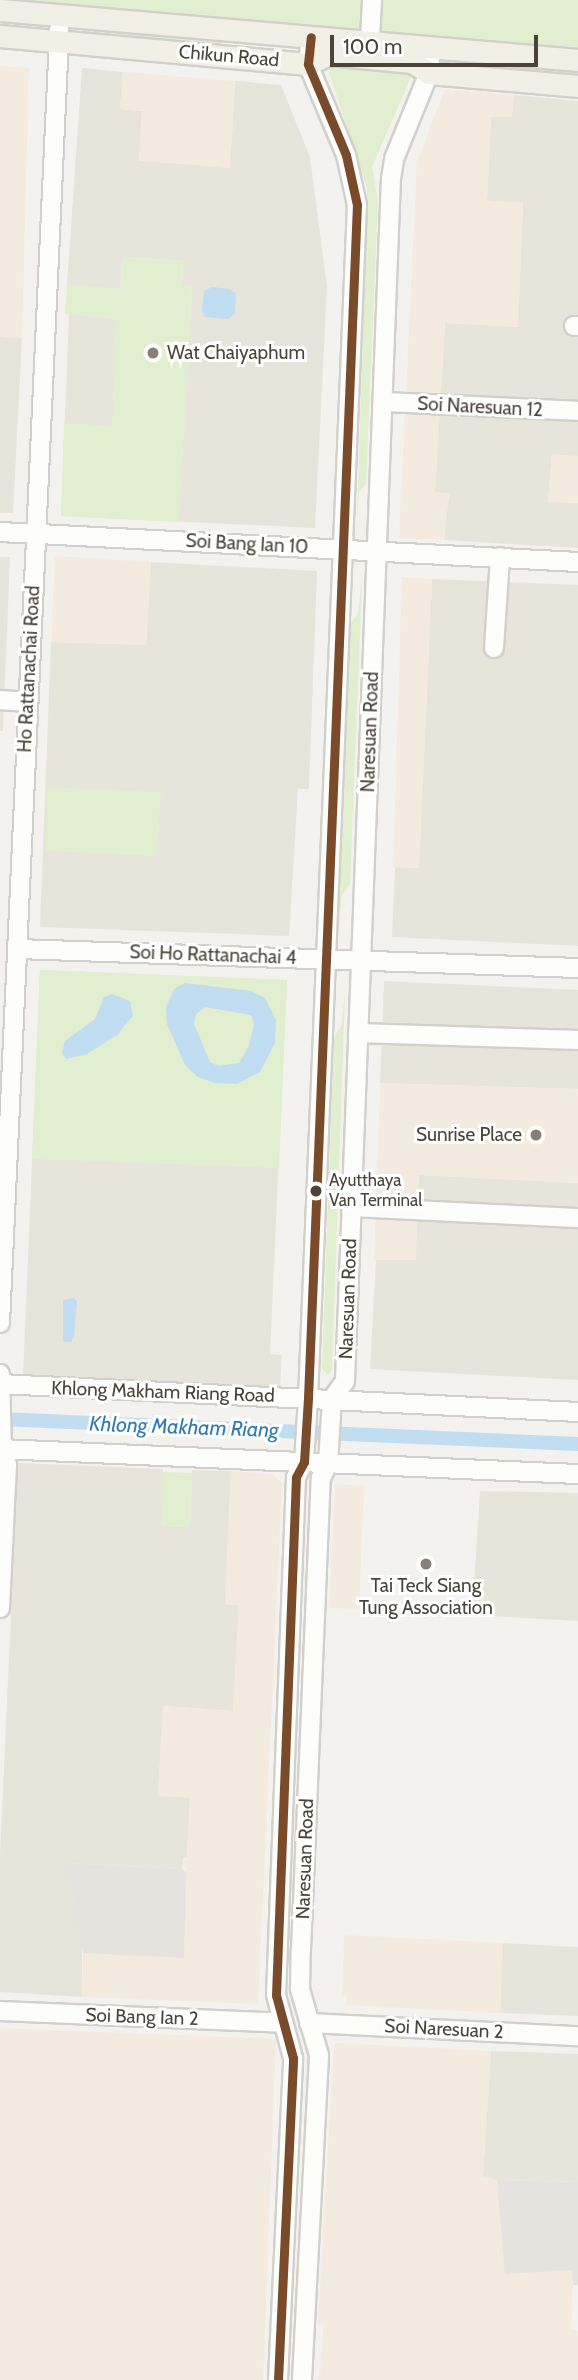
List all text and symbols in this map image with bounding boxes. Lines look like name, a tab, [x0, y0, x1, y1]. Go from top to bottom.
scale bar	[333, 21, 541, 65]
text: 100 m	[343, 34, 402, 59]
street label: Chikun Road	[178, 40, 280, 72]
place label: Wat Chaiyaphum	[167, 342, 305, 364]
marker: Wat Chaiyaphum	[145, 345, 161, 361]
street label: Soi Naresuan 12	[417, 392, 543, 422]
street label: Soi Bang Ian 10	[185, 529, 309, 559]
street label: Ho Rattanachai Road	[13, 585, 45, 753]
street label: Naresuan Road	[356, 671, 384, 793]
street label: Soi Ho Rattanachai 4	[129, 941, 297, 969]
place label: Sunrise Place	[416, 1124, 522, 1146]
marker: Sunrise Place	[528, 1127, 544, 1143]
place label: Ayutthaya Van Terminal	[329, 1171, 422, 1211]
marker: Ayutthaya Van Terminal	[309, 1184, 323, 1198]
street label: Naresuan Road	[334, 1238, 362, 1360]
street label: Khlong Makham Riang Road	[51, 1377, 275, 1407]
water label: Khlong Makham Riang	[89, 1411, 279, 1443]
marker: Tai Teck Siang Tung Association	[418, 1556, 434, 1572]
place label: Tai Teck Siang Tung Association	[359, 1575, 493, 1619]
street label: Naresuan Road	[291, 1798, 319, 1920]
street label: Soi Bang Ian 2	[85, 2004, 199, 2030]
street label: Soi Naresuan 2	[384, 2014, 504, 2044]

